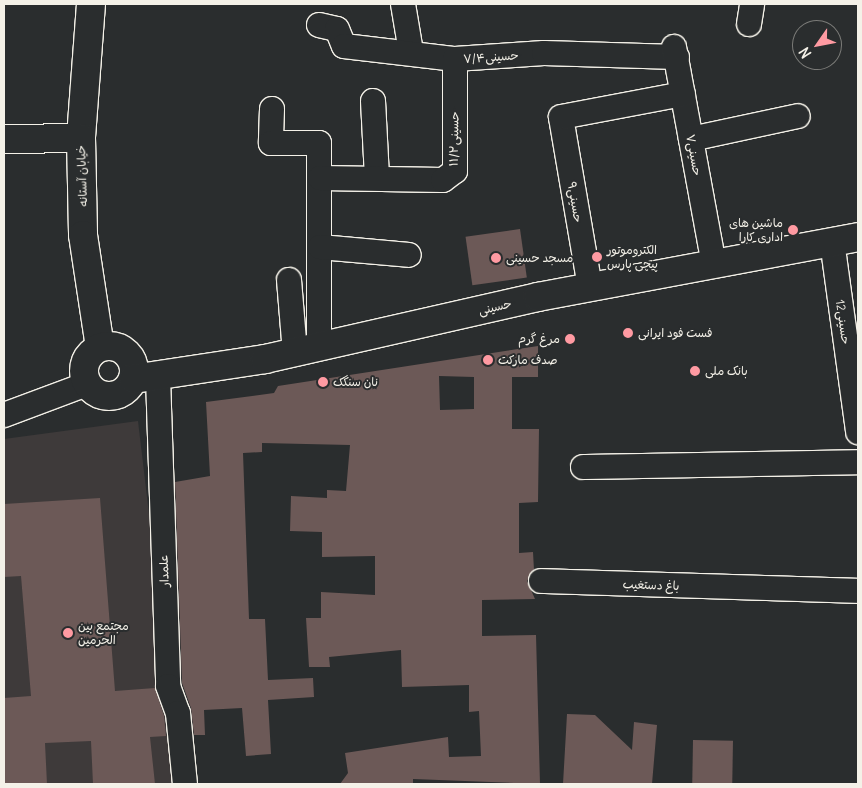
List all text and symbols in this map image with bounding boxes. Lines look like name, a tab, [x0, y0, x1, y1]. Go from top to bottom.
north arrow	[792, 20, 842, 70]
text: N	[795, 44, 815, 62]
street label: حسینی۷/۴	[463, 48, 519, 66]
street label: حسینی۱۱/۲	[446, 111, 462, 167]
street label: حسینی۷	[683, 133, 705, 177]
street label: خیابان آستانه	[74, 145, 90, 207]
street label: حسینی۹	[564, 180, 586, 224]
place label: ماشین های اداری کارا	[729, 216, 783, 244]
marker: ماشین های اداری کارا	[787, 224, 799, 236]
place label: الکتروموتور پیچی پارس	[607, 243, 658, 271]
place label: مسجد حسینی	[506, 251, 573, 265]
marker: الکتروموتور پیچی پارس	[591, 251, 603, 263]
marker: مسجد حسینی	[490, 252, 502, 264]
street label: حسینی	[477, 296, 513, 318]
street label: حسینی12	[833, 299, 853, 345]
place label: فست فود ایرانی	[638, 326, 712, 340]
marker: فست فود ایرانی	[622, 327, 634, 339]
place label: مرغ گرم	[518, 332, 560, 346]
marker: مرغ گرم	[564, 333, 576, 345]
place label: صدف مارکت	[498, 353, 558, 367]
marker: صدف مارکت	[482, 354, 494, 366]
place label: بانک ملی	[705, 364, 748, 378]
marker: بانک ملی	[689, 365, 701, 377]
place label: نان سنگک	[333, 375, 378, 389]
marker: نان سنگک	[317, 376, 329, 388]
street label: علمدار	[156, 555, 172, 587]
street label: باغ دستغیب	[622, 577, 680, 593]
place label: مجتمع بین الحرمین	[78, 619, 129, 647]
marker: مجتمع بین الحرمین	[62, 627, 74, 639]

